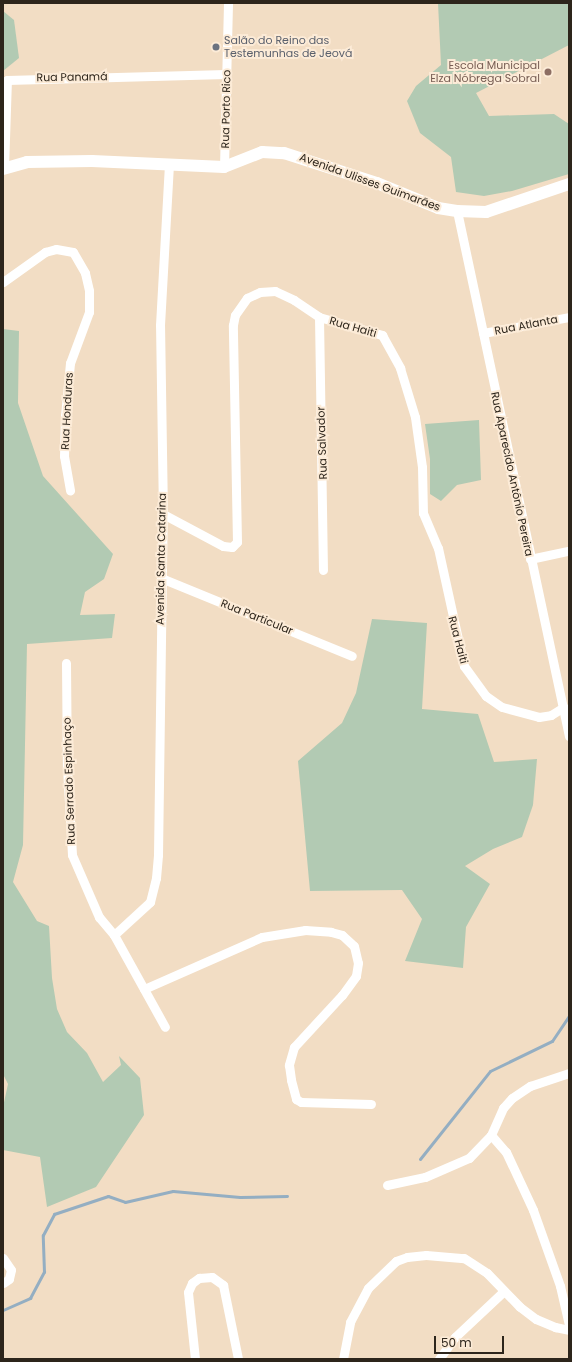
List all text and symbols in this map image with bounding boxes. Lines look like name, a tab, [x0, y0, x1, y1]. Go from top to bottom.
place label: Salão do Reino das Testemunhas de Jeová	[224, 34, 352, 60]
marker: Salão do Reino das Testemunhas de Jeová	[211, 42, 221, 52]
place label: Escola Municipal Elza Nóbrega Sobral	[430, 59, 540, 85]
marker: Escola Municipal Elza Nóbrega Sobral	[543, 67, 553, 77]
street label: Rua Panamá	[36, 70, 108, 84]
street label: Rua Porto Rico	[219, 70, 233, 148]
street label: Avenida Ulisses Guimarães	[298, 150, 442, 214]
street label: Rua Atlanta	[493, 312, 559, 338]
street label: Rua Haiti	[328, 314, 378, 340]
street label: Rua Honduras	[58, 372, 76, 450]
street label: Rua Aparecido Antônio Pereira	[488, 391, 536, 557]
street label: Rua Salvador	[314, 406, 330, 480]
street label: Avenida Santa Catarina	[153, 493, 169, 625]
street label: Rua Particular	[219, 597, 295, 637]
street label: Rua Haiti	[445, 615, 471, 665]
street label: Rua Serrado Espinhaço	[60, 717, 78, 845]
scale bar	[436, 1328, 506, 1354]
text: 50 m	[441, 1334, 472, 1351]

